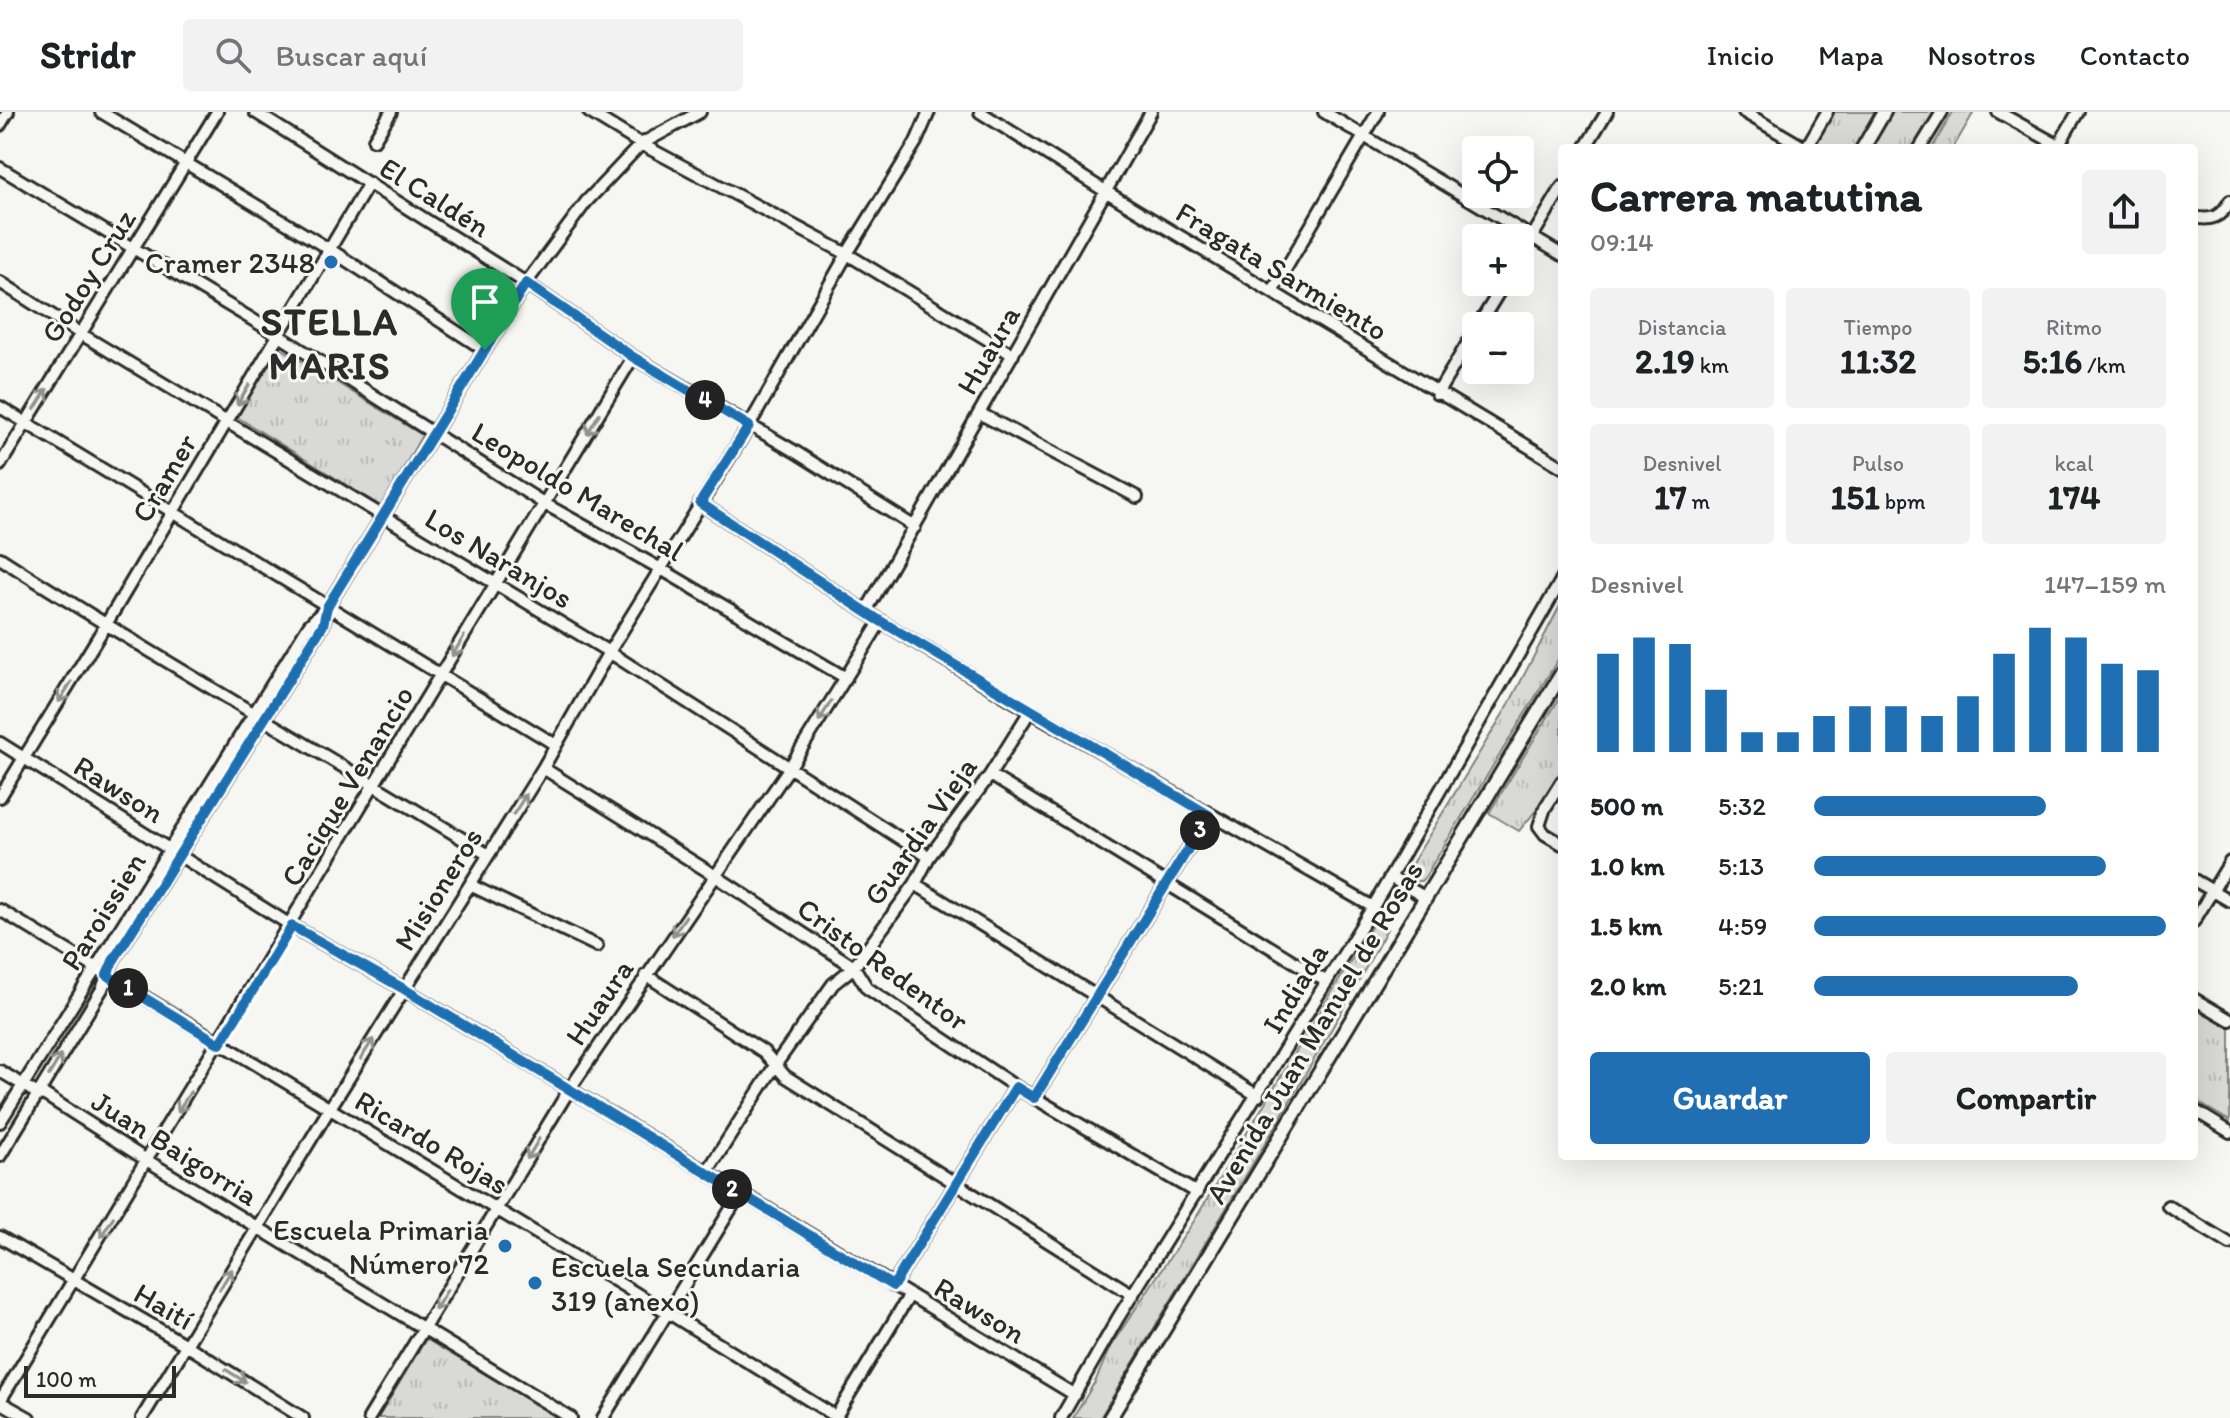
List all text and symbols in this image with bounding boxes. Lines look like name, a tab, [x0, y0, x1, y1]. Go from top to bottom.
search box	[183, 19, 743, 91]
text: Stridr	[40, 32, 135, 78]
icon: search	[211, 33, 255, 77]
text: Buscar aquí	[275, 37, 427, 74]
text: Inicio	[1707, 38, 1774, 72]
text: Mapa	[1818, 38, 1884, 72]
text: Nosotros	[1928, 38, 2036, 72]
text: Contacto	[2080, 38, 2190, 72]
map controls	[1462, 136, 1534, 384]
button: locate	[1462, 136, 1534, 208]
street label: El Caldén	[373, 149, 497, 245]
text: Carrera matutina	[1590, 169, 1922, 222]
button: share	[2082, 170, 2166, 254]
street label: Fragata Sarmiento	[1169, 193, 1395, 349]
street label: Godoy Cruz	[32, 202, 144, 350]
button: +	[1462, 224, 1534, 296]
text: 09:14	[1590, 226, 1654, 258]
place label: Cramer 2348	[145, 244, 315, 281]
marker: Cramer 2348	[322, 253, 340, 271]
pin	[451, 268, 519, 350]
icon: arrive	[463, 280, 507, 324]
district label: STELLA MARIS	[261, 299, 399, 389]
street label: Huaura	[948, 299, 1028, 401]
button: −	[1462, 312, 1534, 384]
text: Distancia	[1638, 314, 1726, 341]
text: Tiempo	[1844, 314, 1912, 341]
text: Ritmo	[2046, 314, 2102, 341]
text: 2.19	[1635, 341, 1695, 382]
text: 11:32	[1840, 341, 1916, 382]
text: 5:16	[2022, 341, 2082, 382]
text: km	[1695, 352, 1729, 379]
text: /km	[2082, 352, 2126, 379]
pin: 4	[685, 380, 725, 420]
one-way arrow	[235, 383, 251, 406]
text: 4	[698, 386, 712, 413]
one-way arrow	[33, 388, 49, 410]
one-way arrow	[585, 412, 601, 435]
street label: Leopoldo Marechal	[465, 413, 691, 569]
street label: Cramer	[123, 427, 205, 529]
text: Desnivel	[1642, 450, 1722, 477]
text: Pulso	[1852, 450, 1904, 477]
text: kcal	[2054, 450, 2094, 477]
text: 17	[1654, 477, 1687, 518]
text: 151	[1830, 477, 1880, 518]
text: 174	[2047, 477, 2101, 518]
text: m	[1687, 488, 1710, 515]
text: bpm	[1880, 488, 1926, 515]
street label: Los Naranjos	[418, 499, 580, 617]
text: Desnivel	[1590, 568, 1684, 600]
text: 147–159 m	[2044, 568, 2166, 600]
one-way arrow	[450, 634, 466, 657]
street label: Cacique Venancio	[272, 679, 422, 893]
one-way arrow	[56, 680, 72, 703]
one-way arrow	[817, 699, 833, 722]
street label: Rawson	[67, 747, 171, 831]
street label: Guardia Vieja	[855, 749, 985, 912]
text: 500 m	[1590, 790, 1663, 822]
text: 5:32	[1718, 790, 1766, 822]
one-way arrow	[511, 794, 528, 816]
pin: 3	[1180, 810, 1220, 850]
text: 3	[1194, 816, 1206, 843]
street label: Misioneros	[386, 821, 490, 957]
street label: Paroissien	[52, 845, 154, 977]
text: 1.0 km	[1590, 850, 1665, 882]
text: 5:13	[1718, 850, 1764, 882]
street label: Avenida Juan Manuel de Rosas	[1197, 854, 1431, 1210]
street label: Cristo Redentor	[790, 889, 976, 1039]
text: 1.5 km	[1590, 910, 1662, 942]
text: 4:59	[1718, 910, 1767, 942]
one-way arrow	[671, 915, 688, 937]
street label: Indiada	[1254, 936, 1336, 1040]
street label: Huaura	[557, 951, 641, 1052]
pin: 1	[108, 968, 148, 1008]
text: 2.0 km	[1590, 970, 1666, 1002]
text: 5:21	[1718, 970, 1764, 1002]
text: 1	[123, 974, 133, 1001]
one-way arrow	[358, 1038, 375, 1060]
button: Guardar	[1590, 1052, 1870, 1144]
button: Compartir	[1886, 1052, 2166, 1144]
one-way arrow	[48, 1054, 64, 1077]
street label: Juan Baigorria	[85, 1082, 265, 1214]
street label: Ricardo Rojas	[348, 1082, 516, 1202]
one-way arrow	[175, 1090, 191, 1113]
one-way arrow	[524, 1137, 540, 1160]
pin: 2	[712, 1169, 752, 1209]
text: 2	[726, 1175, 738, 1202]
place label: Escuela Primaria Número 72	[273, 1211, 489, 1282]
one-way arrow	[98, 1215, 114, 1238]
marker: Escuela Primaria Número 72	[496, 1237, 514, 1255]
place label: Escuela Secundaria 319 (anexo)	[551, 1248, 800, 1319]
one-way arrow	[218, 1268, 234, 1291]
street label: Rawson	[928, 1268, 1032, 1352]
street label: Haití	[127, 1274, 201, 1338]
marker: Escuela Secundaria 319 (anexo)	[526, 1274, 544, 1292]
one-way arrow	[433, 1288, 449, 1311]
scale bar	[24, 1362, 176, 1398]
text: 100 m	[36, 1366, 97, 1393]
one-way arrow	[224, 1369, 247, 1385]

